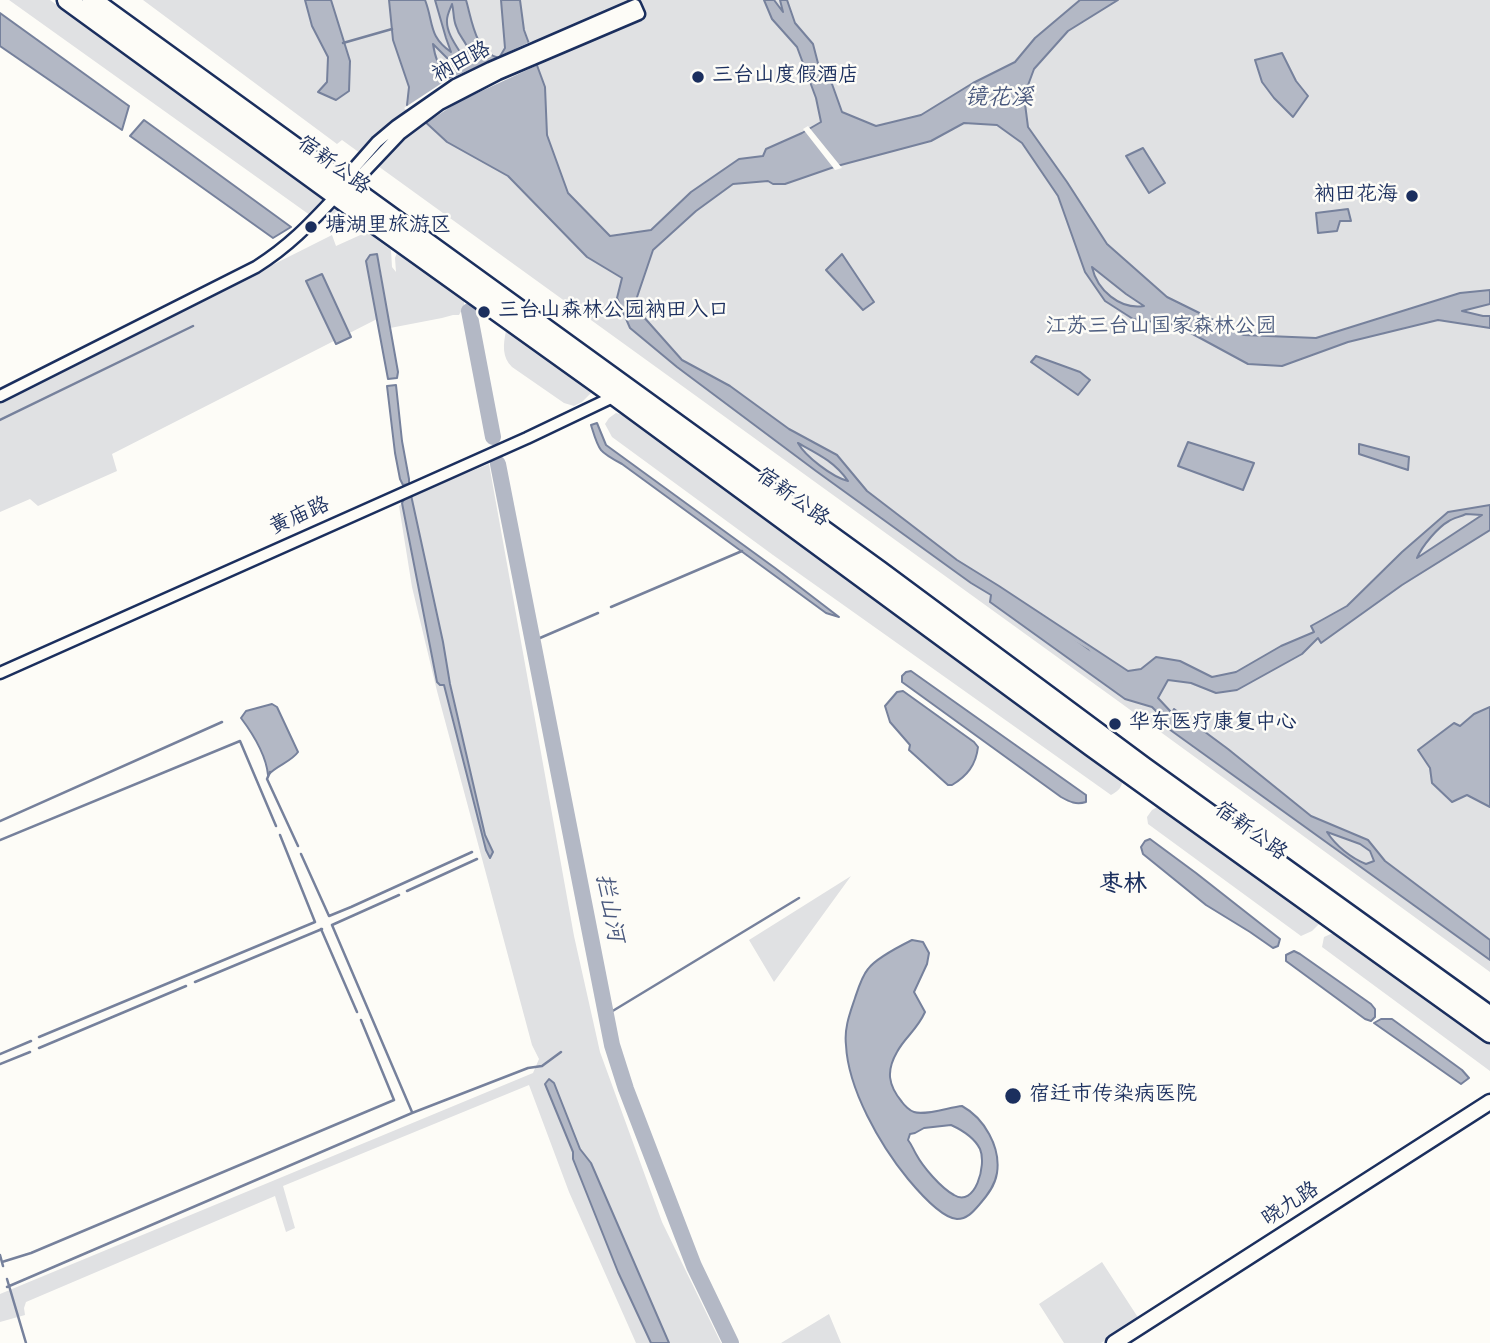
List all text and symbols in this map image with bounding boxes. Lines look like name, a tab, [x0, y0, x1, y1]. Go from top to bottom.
street label: 衲田路	[428, 37, 496, 89]
place label: 三台山度假酒店	[712, 64, 859, 90]
marker: 三台山度假酒店	[690, 69, 706, 85]
water label: 镜花溪	[965, 85, 1033, 113]
street label: 宿新公路	[292, 131, 374, 201]
place label: 衲田花海	[1314, 183, 1398, 209]
marker: 衲田花海	[1404, 188, 1420, 204]
place label: 塘湖里旅游区	[325, 214, 451, 240]
marker: 塘湖里旅游区	[303, 219, 319, 235]
place label: 三台山森林公园衲田入口	[498, 299, 729, 325]
marker: 三台山森林公园衲田入口	[476, 304, 492, 320]
park label: 江苏三台山国家森林公园	[1046, 315, 1276, 341]
street label: 宿新公路	[751, 463, 833, 533]
street label: 黄庙路	[266, 493, 334, 541]
place label: 华东医疗康复中心	[1129, 711, 1297, 737]
marker: 华东医疗康复中心	[1107, 716, 1123, 732]
street label: 宿新公路	[1209, 797, 1291, 867]
water label: 拦山河	[588, 872, 628, 944]
district label: 枣林	[1099, 872, 1147, 900]
place label: 宿迁市传染病医院	[1029, 1083, 1197, 1109]
marker: 宿迁市传染病医院	[1003, 1086, 1023, 1106]
street label: 晓九路	[1258, 1177, 1324, 1233]

